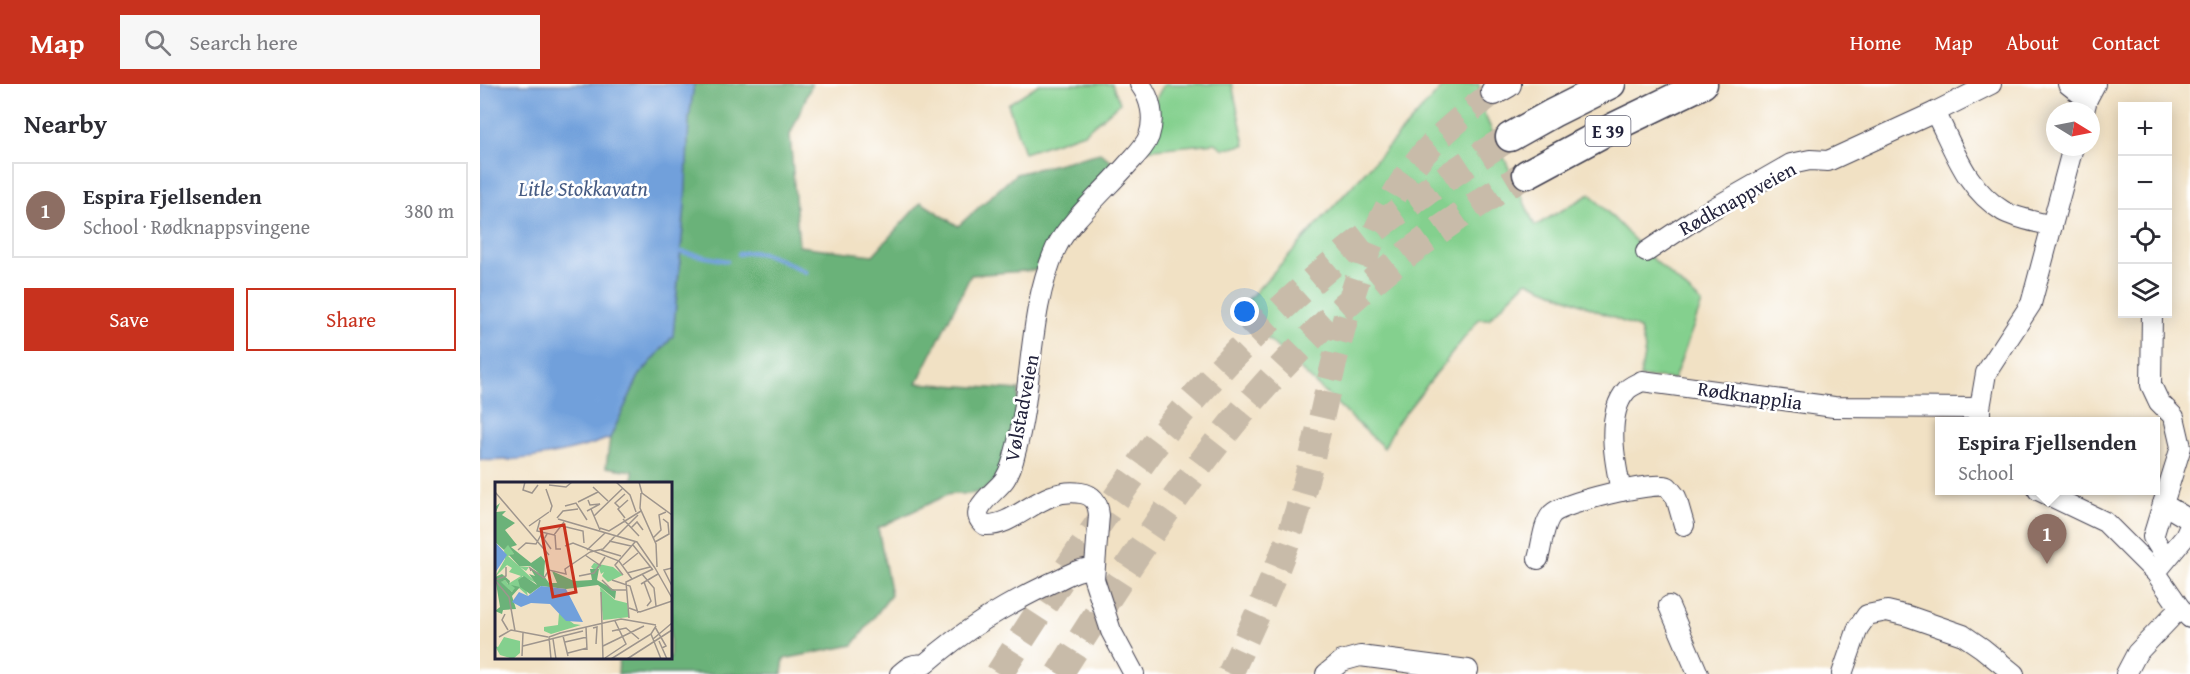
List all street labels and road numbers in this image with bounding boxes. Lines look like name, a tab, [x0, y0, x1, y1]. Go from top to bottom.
road number: E 39	[1586, 116, 1630, 146]
street label: Rødknappveien	[1673, 154, 1801, 242]
street label: Vølstadveien	[996, 352, 1046, 464]
street label: Rødknapplia	[1696, 373, 1805, 417]

